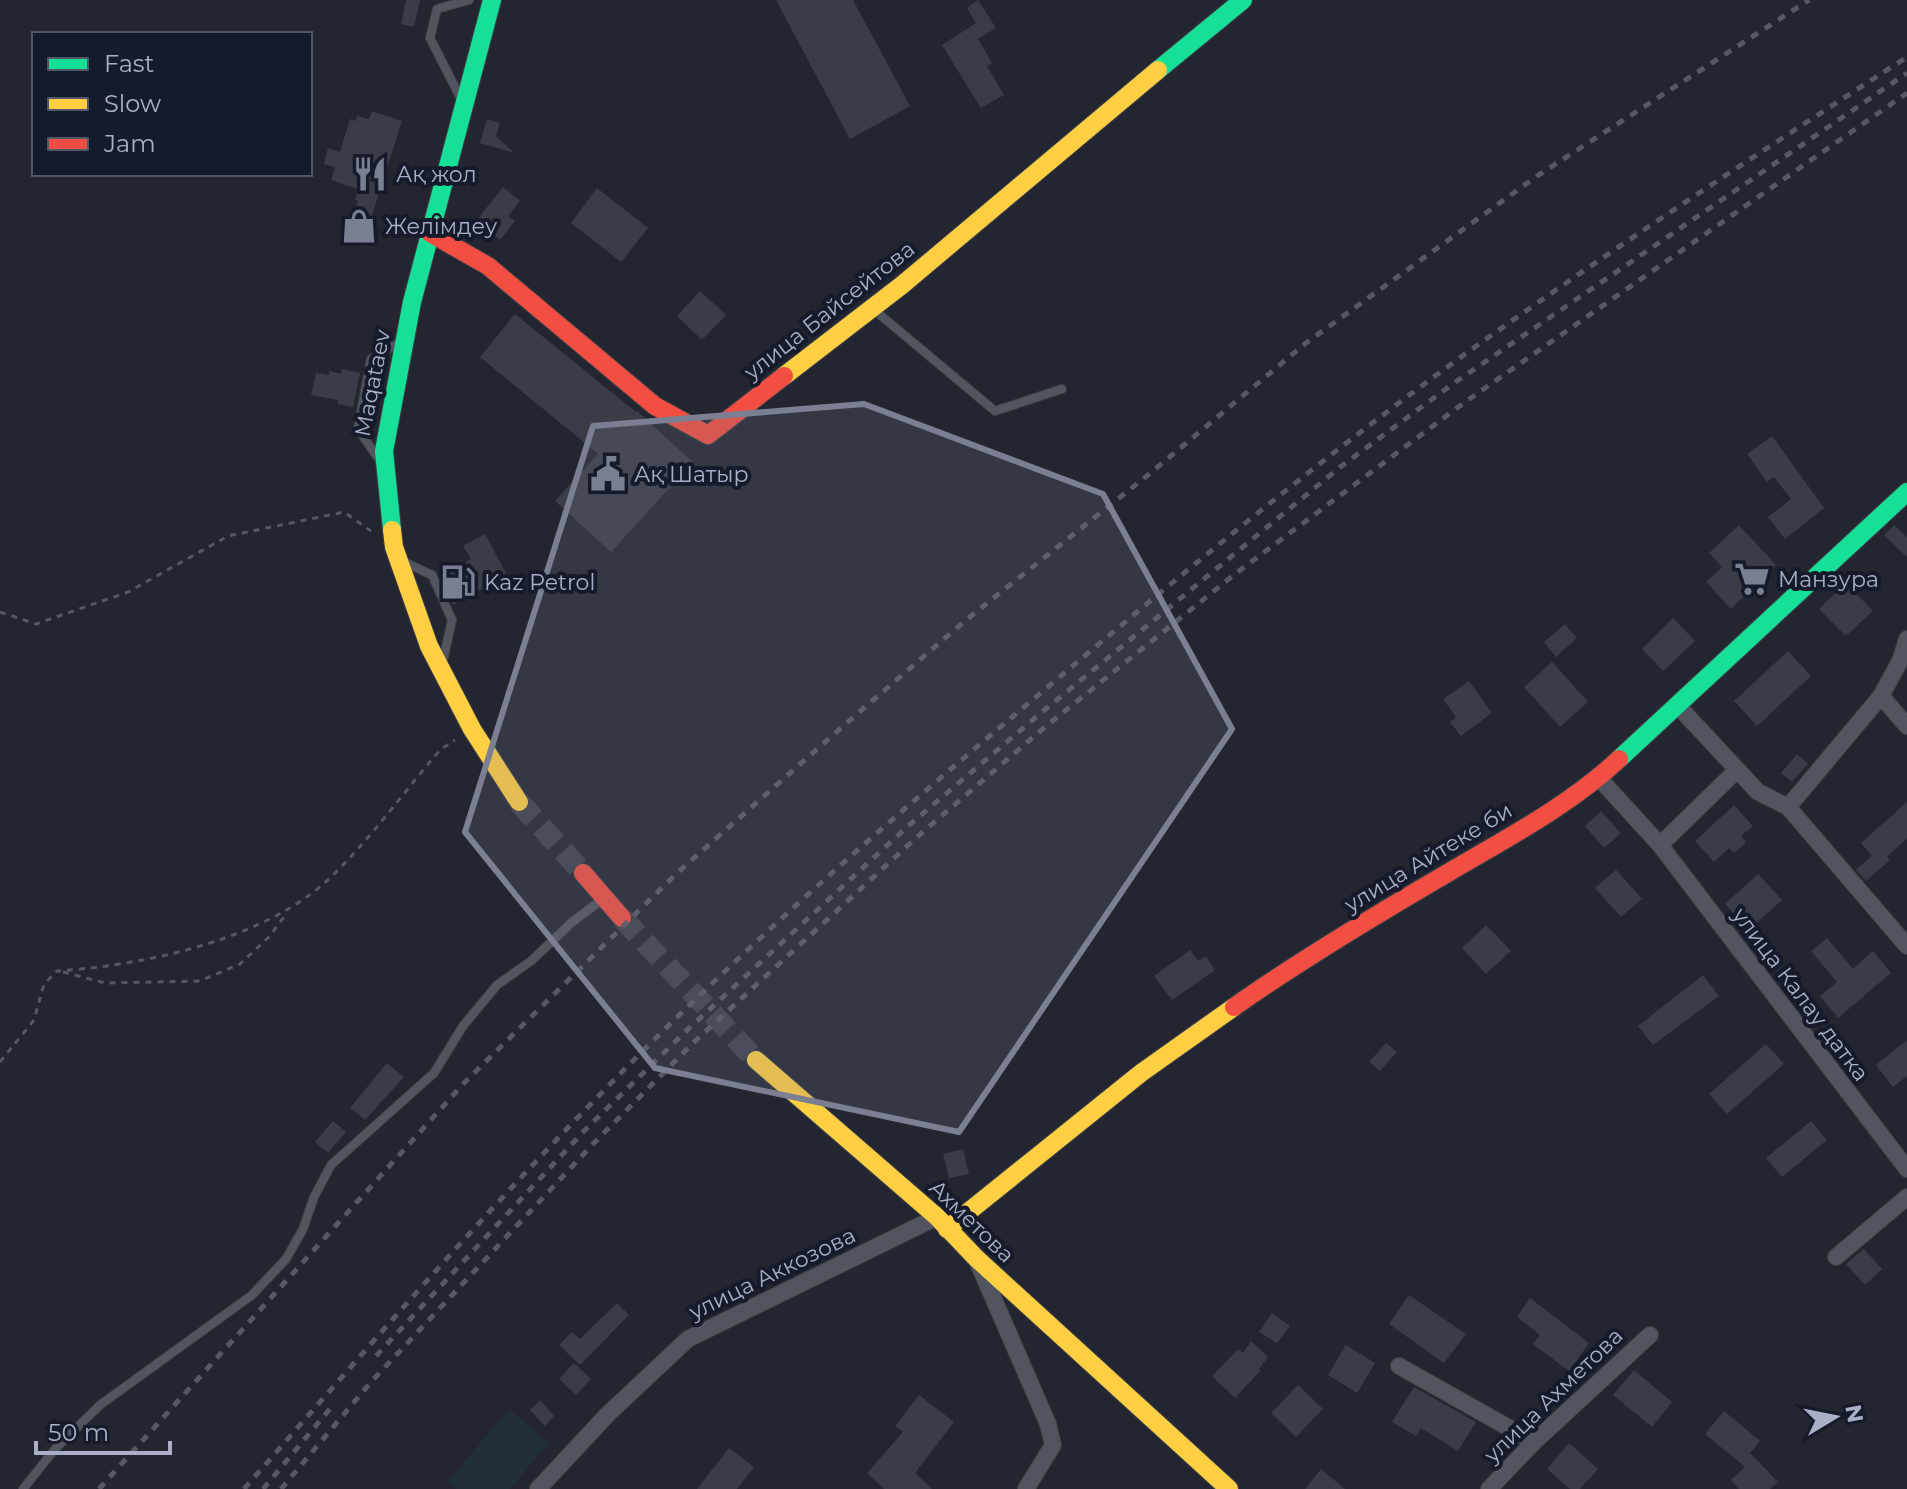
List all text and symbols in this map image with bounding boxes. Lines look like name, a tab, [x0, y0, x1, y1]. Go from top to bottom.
legend	[32, 32, 312, 176]
text: Fast	[104, 49, 155, 78]
text: Slow	[104, 89, 161, 118]
text: Jam	[103, 129, 156, 158]
restaurant icon: Ақ жол	[351, 155, 389, 193]
place label: Ақ жол	[396, 161, 477, 188]
shop icon: Желімдеу	[340, 207, 378, 245]
place label: Желімдеу	[385, 213, 498, 240]
street label: улица Байсейтова	[738, 235, 920, 386]
street label: Maqataev	[349, 327, 396, 439]
public building icon: Ақ Шатыр	[589, 455, 627, 493]
place label: Ақ Шатыр	[634, 461, 749, 488]
supermarket icon: Манзура	[1733, 560, 1771, 598]
fuel station icon: Kaz Petrol	[439, 563, 477, 601]
place label: Манзура	[1778, 566, 1879, 593]
place label: Kaz Petrol	[484, 569, 595, 596]
street label: улица Айтеке би	[1339, 797, 1517, 919]
street label: улица Калау датка	[1726, 901, 1875, 1086]
street label: Ахметова	[924, 1174, 1020, 1269]
street label: улица Аккозова	[684, 1221, 860, 1326]
street label: улица Ахметова	[1478, 1322, 1628, 1469]
north arrow	[1795, 1377, 1875, 1457]
text: N	[1839, 1403, 1869, 1425]
scale bar	[36, 1405, 170, 1455]
text: 50 m	[48, 1418, 109, 1447]

